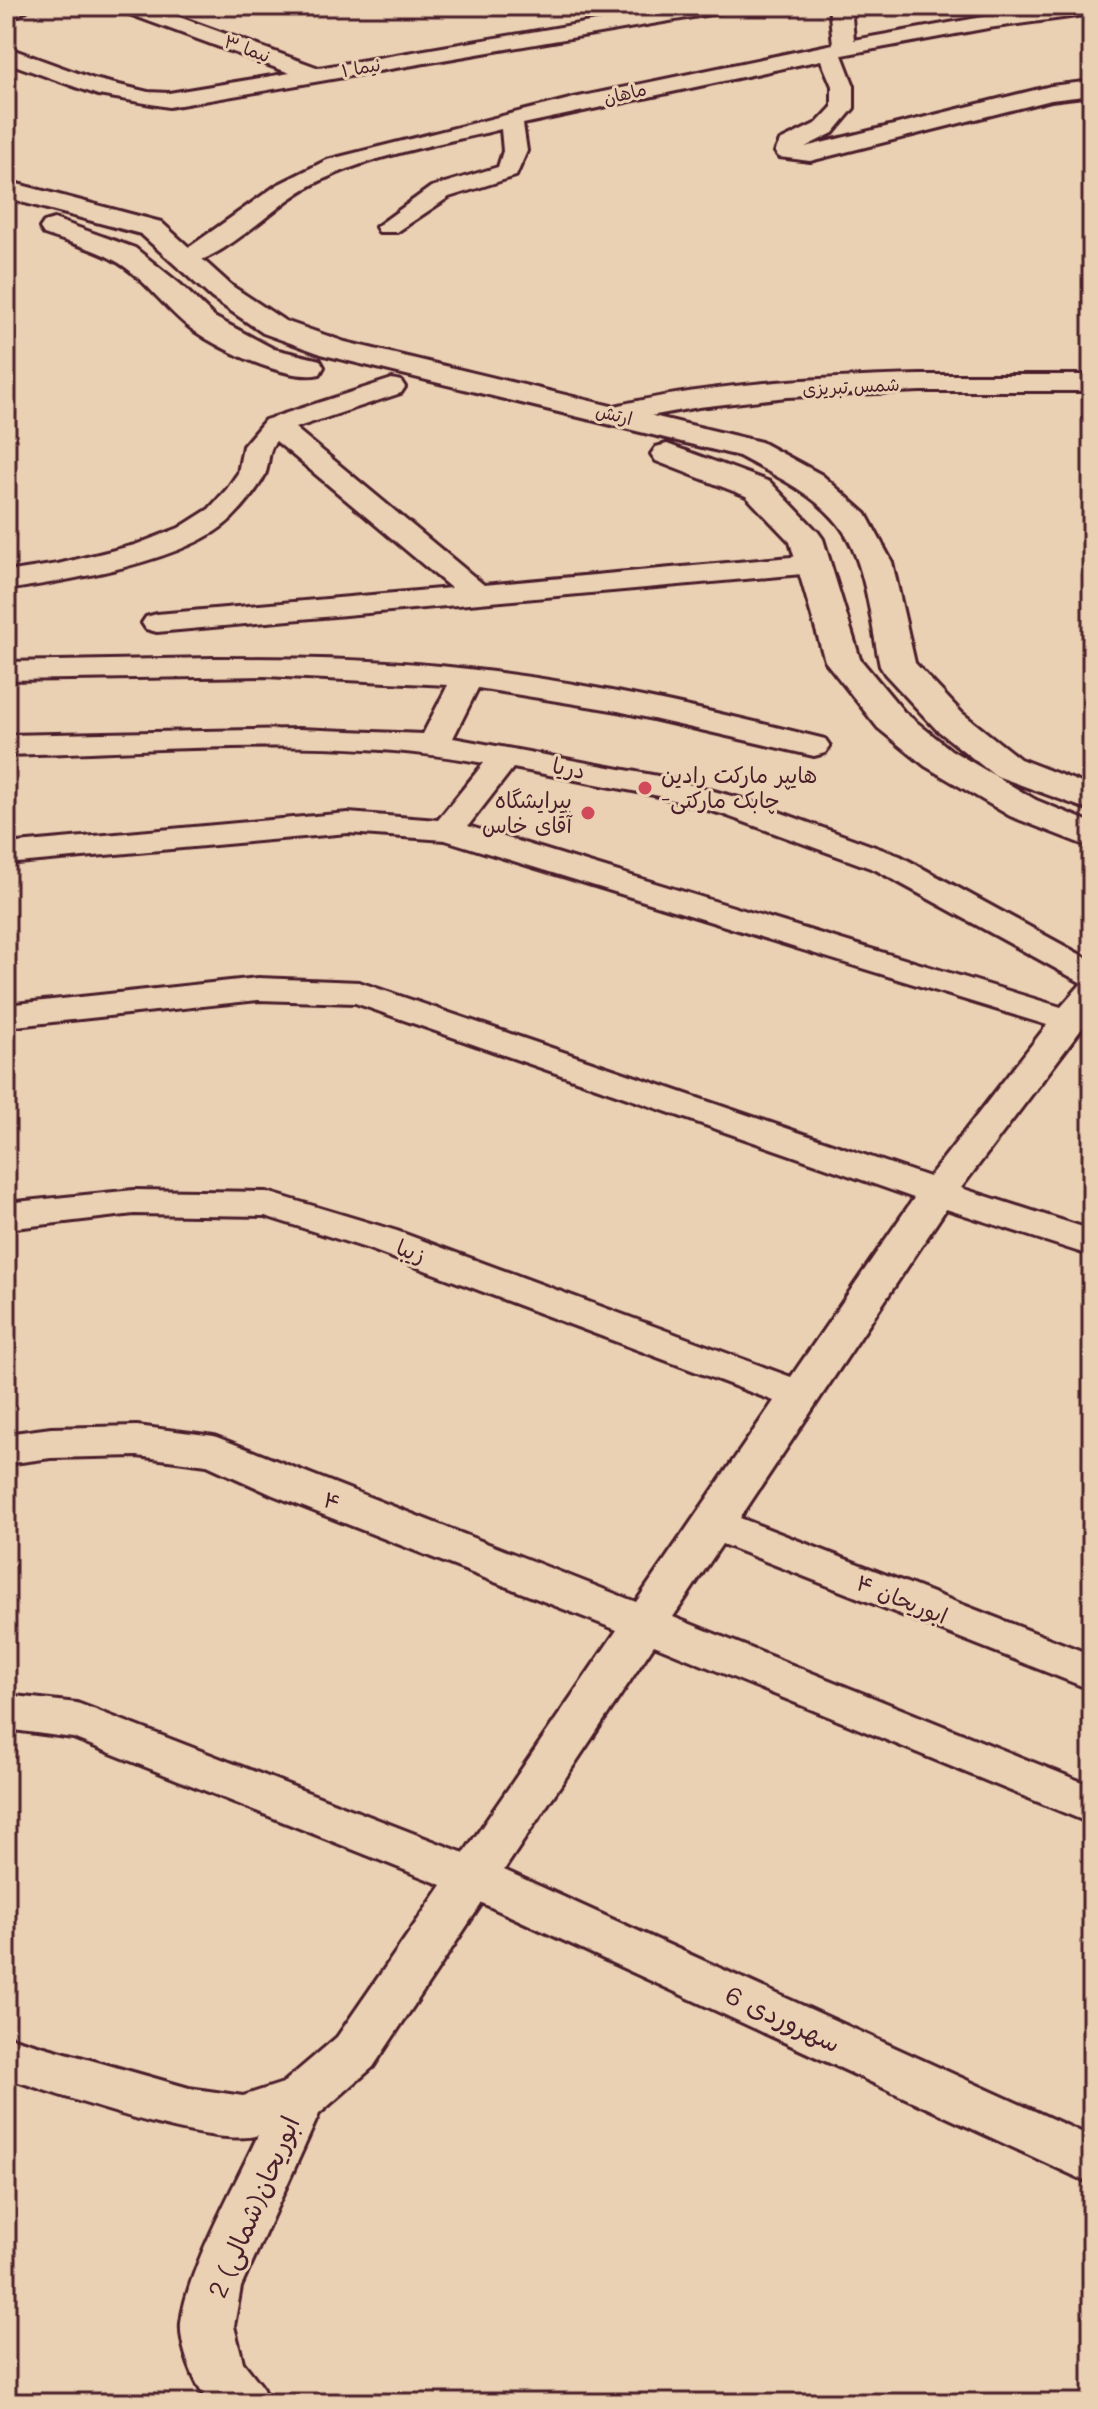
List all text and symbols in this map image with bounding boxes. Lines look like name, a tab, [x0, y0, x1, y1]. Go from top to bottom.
street label: نیما ۳	[221, 29, 274, 67]
street label: نیما ۱	[339, 52, 382, 82]
street label: ماهان	[601, 76, 649, 110]
street label: شمس تبریزی	[802, 371, 900, 401]
street label: ارتش	[593, 398, 635, 430]
street label: دریا	[550, 750, 588, 785]
place label: هایپر مارکت رادین -چابک مارکتی	[661, 760, 817, 815]
marker: هایپر مارکت رادین -چابک مارکتی	[636, 779, 654, 797]
place label: پیرایشگاه آقای خاس	[482, 785, 574, 839]
marker: پیرایشگاه آقای خاس	[579, 804, 597, 822]
street label: زیبا	[393, 1232, 430, 1269]
street label: ۴	[319, 1484, 345, 1517]
street label: ابوریحان ۴	[852, 1567, 952, 1630]
street label: سهروردی 6	[720, 1977, 846, 2060]
street label: ابوریحان(شمالی) 2	[199, 2110, 308, 2303]

